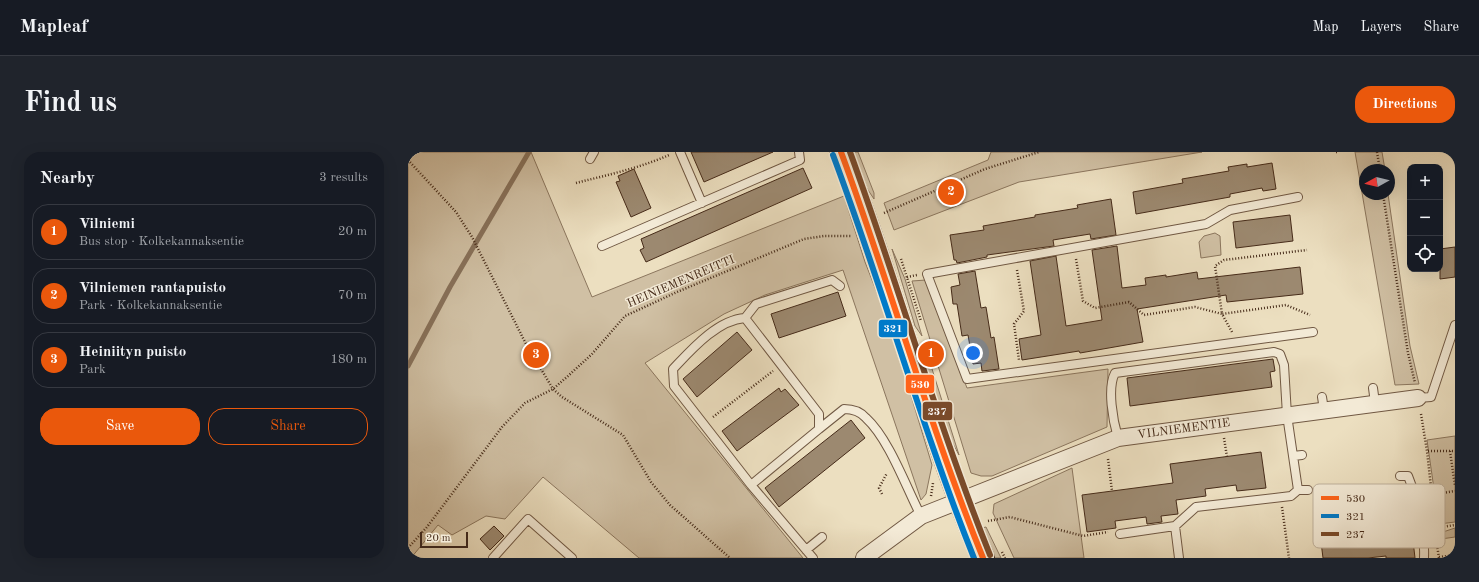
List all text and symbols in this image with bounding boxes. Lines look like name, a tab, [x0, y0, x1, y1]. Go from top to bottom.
text: Mapleaf	[20, 18, 88, 37]
text: Map	[1313, 20, 1339, 34]
text: Layers	[1361, 20, 1402, 34]
text: Share	[1424, 20, 1459, 34]
button: Directions	[1355, 86, 1455, 123]
text: Find us	[24, 90, 117, 118]
north arrow	[1359, 164, 1395, 200]
map controls	[1407, 164, 1443, 272]
button: +	[1407, 164, 1443, 200]
text: Nearby	[40, 170, 95, 187]
text: 3 results	[319, 171, 368, 184]
pin: 2	[938, 177, 964, 207]
button: −	[1407, 200, 1443, 236]
text: Vilniemi	[79, 217, 135, 232]
text: 1	[50, 225, 58, 238]
text: 20 m	[338, 225, 367, 238]
text: Bus stop · Kolkekannaksentie	[79, 235, 244, 248]
button: locate	[1407, 236, 1443, 272]
street label: HEINIEMENREITTI	[625, 254, 737, 310]
text: Vilniemen rantapuisto	[79, 281, 226, 296]
text: 2	[50, 289, 58, 302]
text: 70 m	[338, 289, 367, 302]
text: Park · Kolkekannaksentie	[79, 299, 222, 312]
line badge: 321	[878, 319, 908, 338]
text: 321	[883, 324, 903, 335]
pin: 1	[918, 339, 944, 369]
pin: 3	[523, 340, 549, 370]
your location	[963, 343, 983, 363]
text: Heiniityn puisto	[79, 345, 186, 360]
text: 3	[50, 353, 58, 366]
text: 180 m	[330, 353, 367, 366]
text: Park	[79, 363, 106, 376]
line badge: 530	[905, 374, 935, 394]
text: 530	[910, 380, 930, 391]
line badge: 237	[922, 401, 953, 421]
text: 237	[927, 407, 947, 418]
button: Save	[40, 408, 200, 445]
button: Share	[208, 408, 368, 445]
street label: VILNIEMENTIE	[1137, 417, 1231, 441]
legend	[1313, 484, 1445, 548]
text: 530	[1346, 494, 1365, 505]
text: 321	[1346, 512, 1365, 523]
scale bar	[420, 530, 468, 549]
text: 237	[1346, 530, 1365, 541]
text: 20 m	[426, 533, 451, 544]

